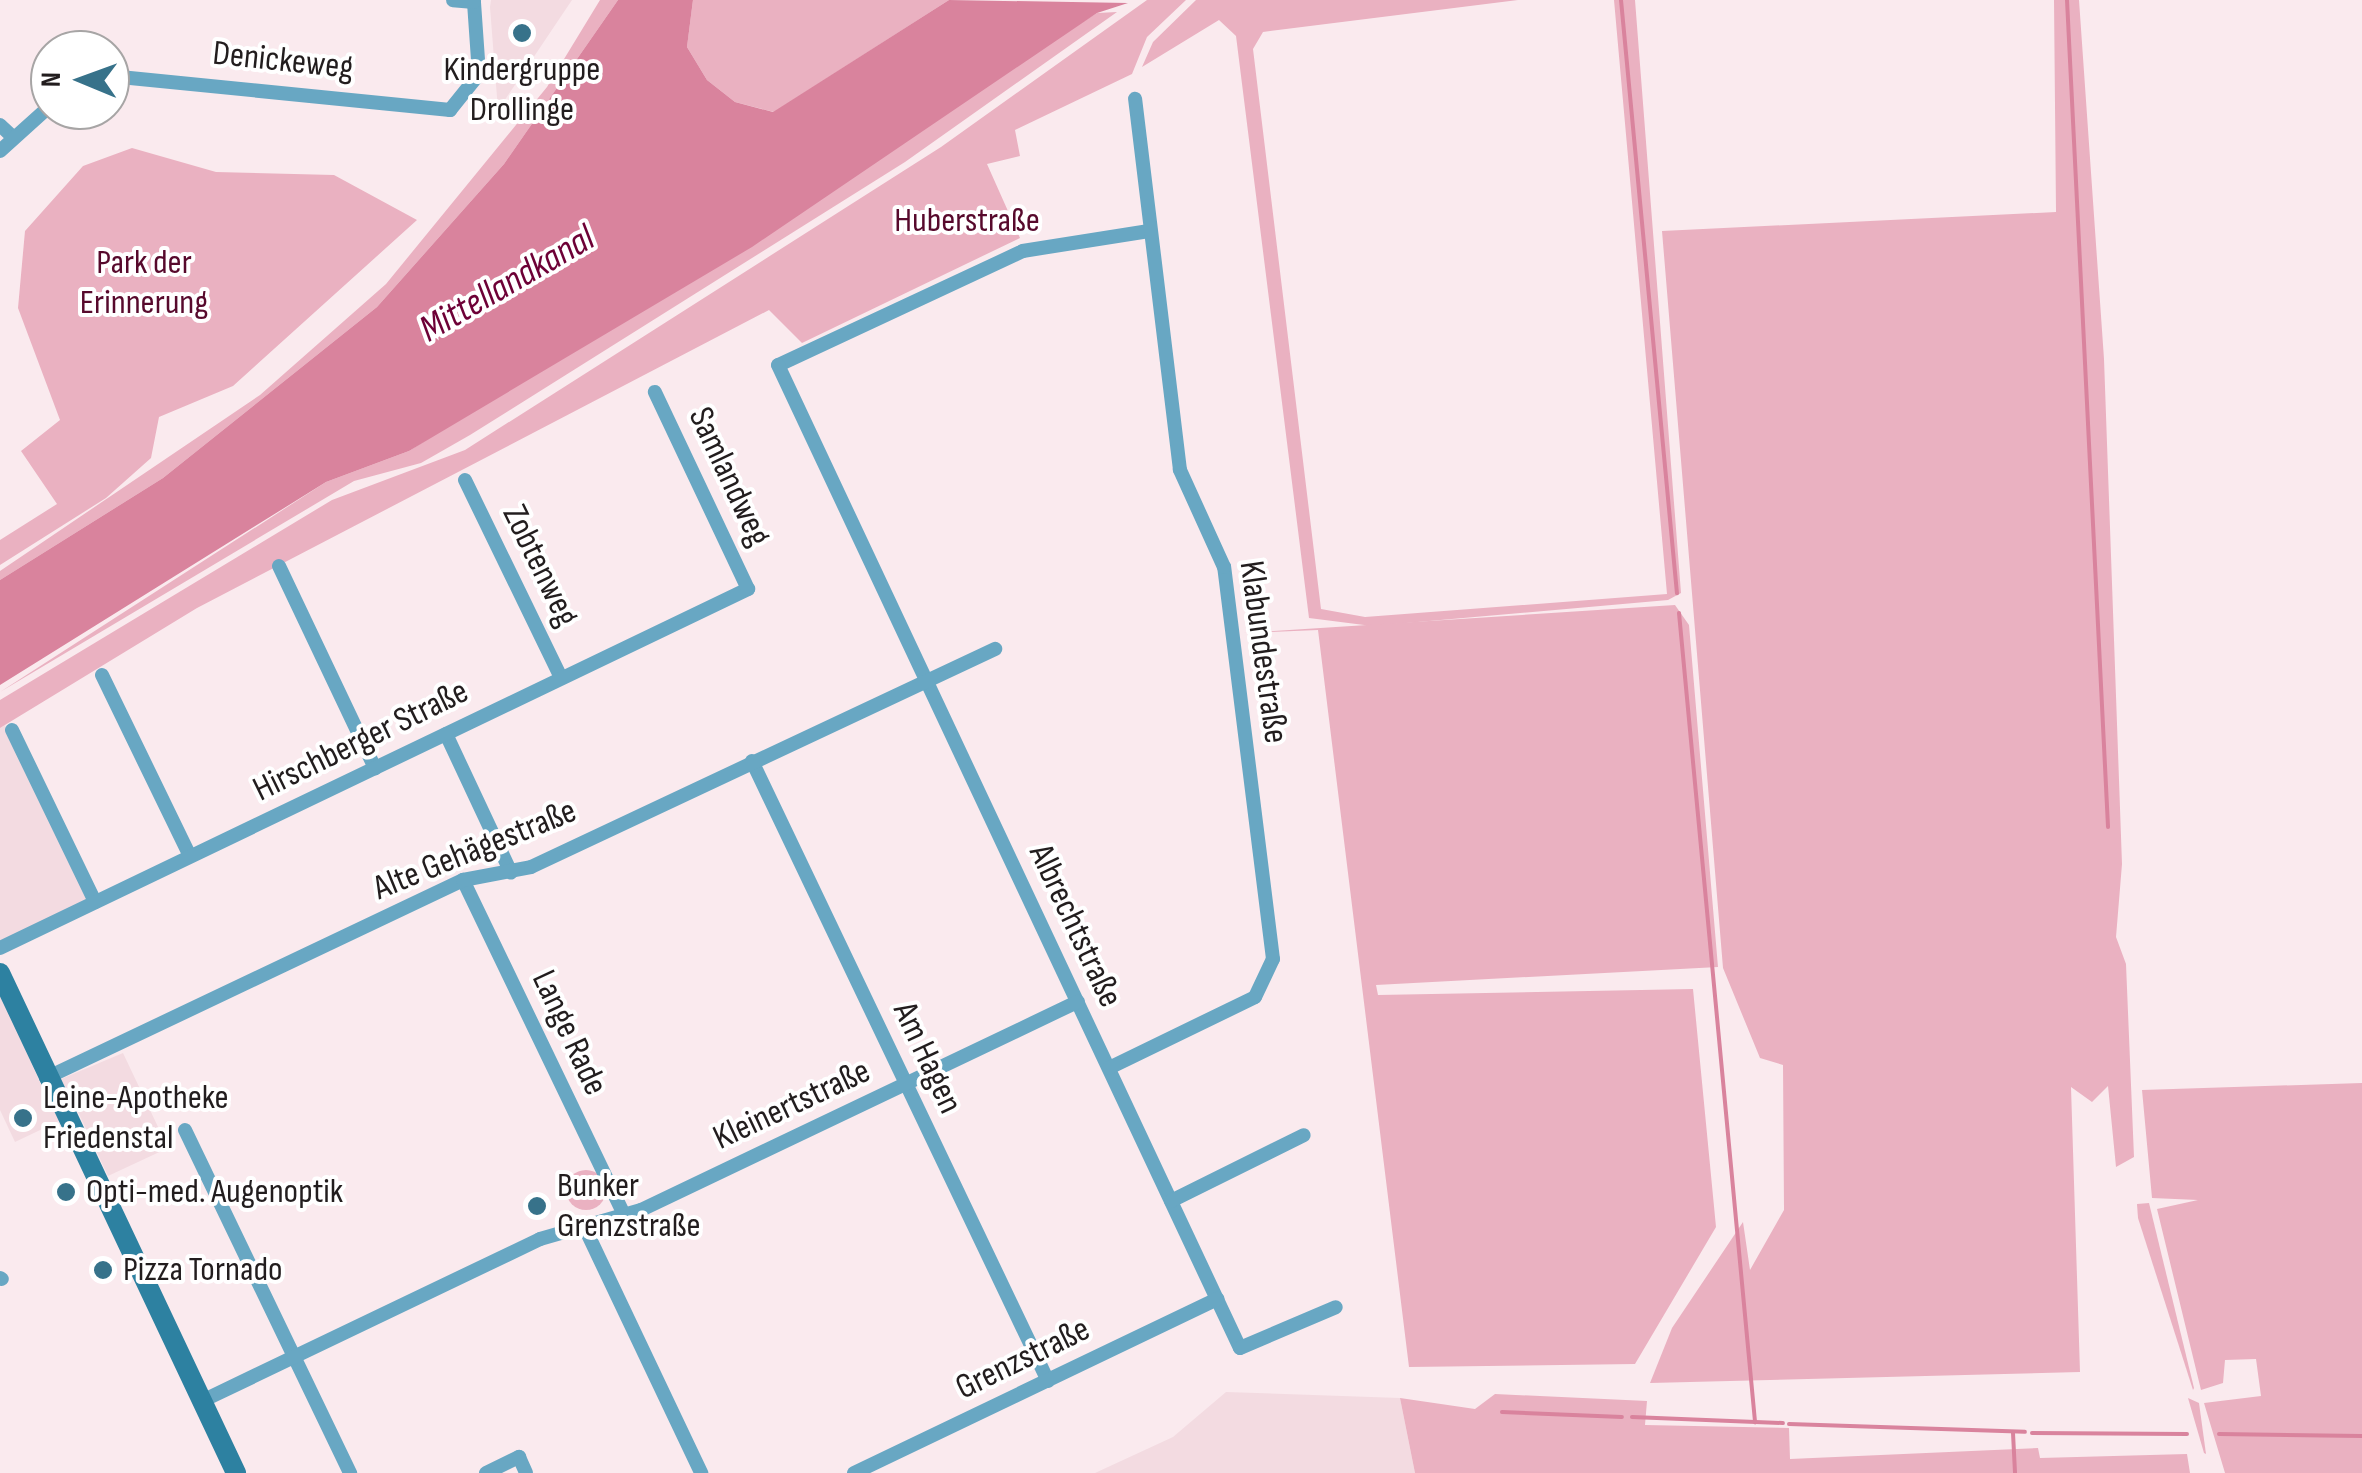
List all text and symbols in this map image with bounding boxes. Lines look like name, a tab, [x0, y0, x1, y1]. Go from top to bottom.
marker: Kindergruppe Drollinge	[511, 22, 533, 44]
north arrow	[30, 30, 130, 130]
street label: Denickeweg	[211, 33, 355, 89]
place label: Kindergruppe Drollinge	[444, 49, 600, 131]
text: N	[35, 72, 68, 87]
park label: Huberstraße	[894, 200, 1040, 242]
water label: Mittellandkanal	[412, 216, 602, 352]
park label: Park der Erinnerung	[80, 242, 208, 324]
street label: Samlandweg	[679, 401, 779, 553]
street label: Zobtenweg	[493, 498, 587, 634]
street label: Klabundestraße	[1229, 558, 1297, 746]
street label: Hirschberger Straße	[247, 671, 475, 811]
street label: Alte Gehägestraße	[368, 790, 582, 910]
street label: Albrechtstraße	[1019, 838, 1131, 1014]
street label: Lange Rade	[522, 964, 616, 1102]
street label: Am Hagen	[883, 996, 971, 1120]
street label: Kleinertstraße	[707, 1050, 877, 1160]
place label: Leine-Apotheke Friedenstal	[43, 1077, 229, 1159]
marker: Leine-Apotheke Friedenstal	[12, 1107, 34, 1129]
place label: Bunker Grenzstraße	[557, 1165, 701, 1247]
place label: Opti-med. Augenoptik	[86, 1171, 343, 1213]
marker: Opti-med. Augenoptik	[55, 1181, 77, 1203]
marker: Bunker Grenzstraße	[526, 1195, 548, 1217]
place label: Pizza Tornado	[123, 1249, 282, 1291]
marker: Pizza Tornado	[92, 1259, 114, 1281]
street label: Grenzstraße	[949, 1309, 1097, 1409]

